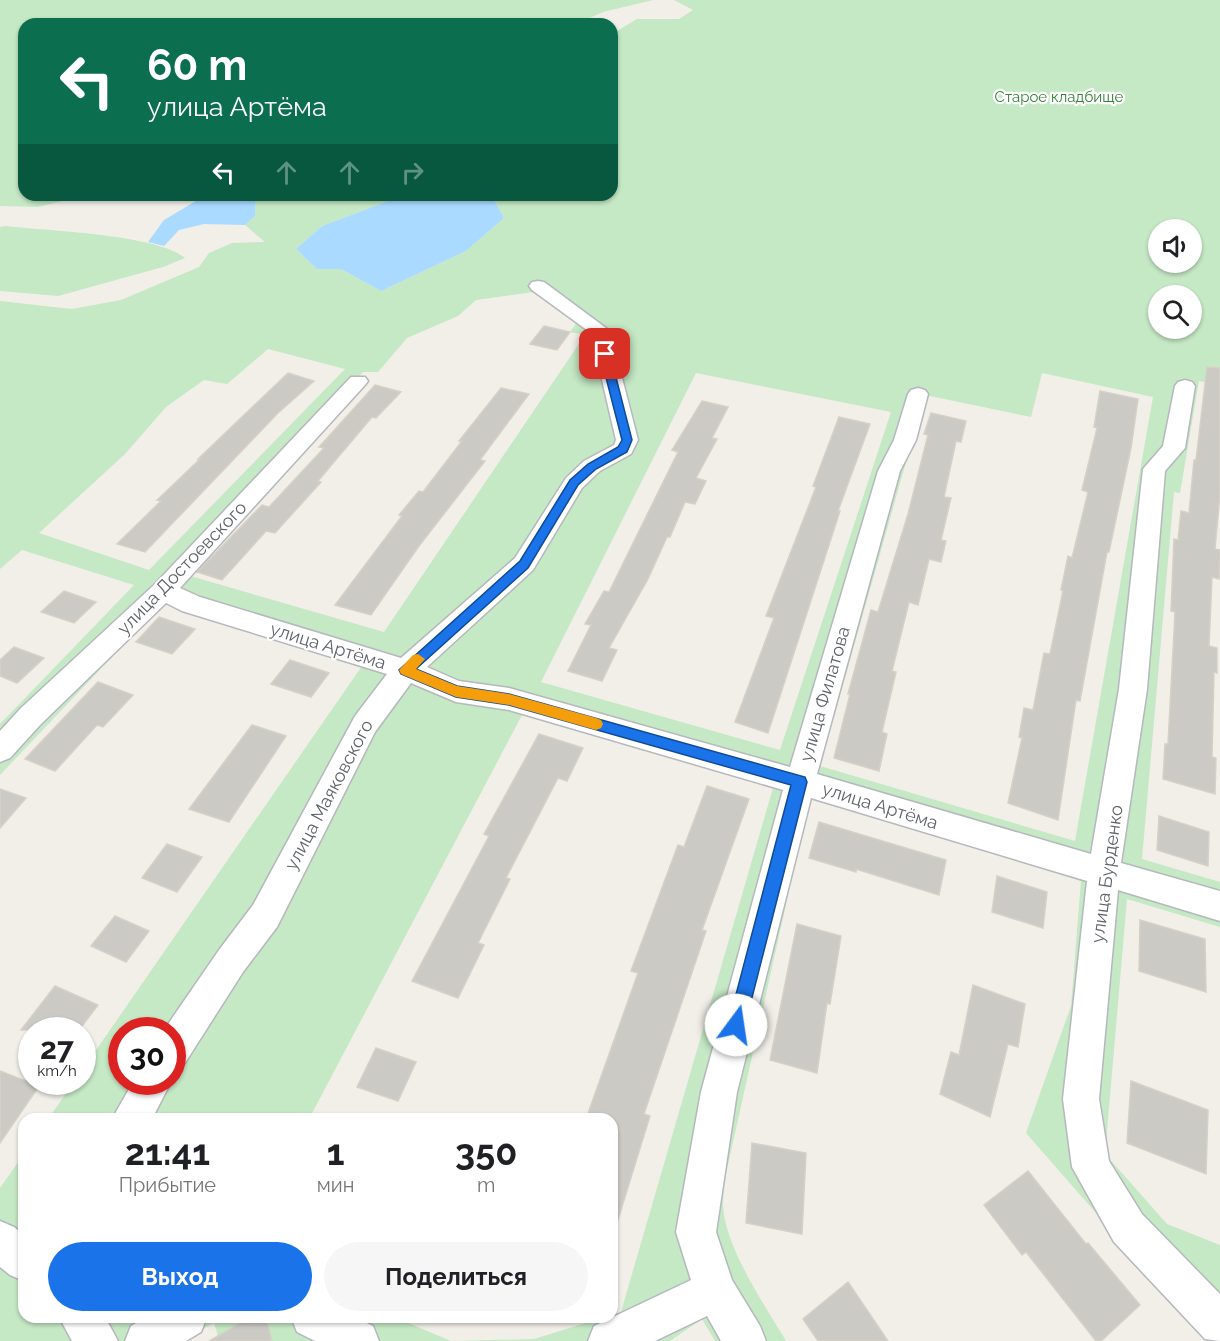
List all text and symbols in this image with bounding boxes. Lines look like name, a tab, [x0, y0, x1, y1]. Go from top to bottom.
text: 60 m	[147, 41, 247, 90]
icon: left	[48, 42, 126, 120]
park label: Старое кладбище	[995, 88, 1124, 106]
text: улица Артёма	[147, 91, 327, 122]
icon: left	[207, 156, 240, 189]
icon: ahead	[270, 156, 303, 189]
icon: ahead	[333, 156, 366, 189]
icon: right	[396, 156, 429, 189]
map controls	[1148, 219, 1202, 339]
button: sound	[1148, 219, 1202, 273]
button: search	[1148, 285, 1202, 339]
pin	[579, 328, 630, 379]
icon: arrive	[588, 337, 621, 370]
street label: улица Достоевского	[113, 497, 251, 638]
street label: улица Артёма	[268, 618, 389, 673]
street label: улица Филатова	[795, 624, 854, 764]
street label: улица Маяковского	[280, 716, 377, 873]
street label: улица Артёма	[820, 778, 941, 833]
street label: улица Бурденко	[1086, 803, 1127, 944]
position arrow	[704, 993, 768, 1057]
speed limit sign: 30	[108, 1017, 186, 1095]
text: 27	[40, 1031, 74, 1066]
text: km/h	[37, 1062, 77, 1080]
text: 21:41	[125, 1131, 210, 1173]
text: 1	[327, 1131, 345, 1173]
text: 350	[455, 1131, 517, 1173]
text: Прибытие	[119, 1173, 216, 1197]
text: мин	[317, 1173, 354, 1197]
text: m	[477, 1173, 495, 1197]
button: Выход	[48, 1242, 312, 1311]
button: Поделиться	[324, 1242, 588, 1311]

